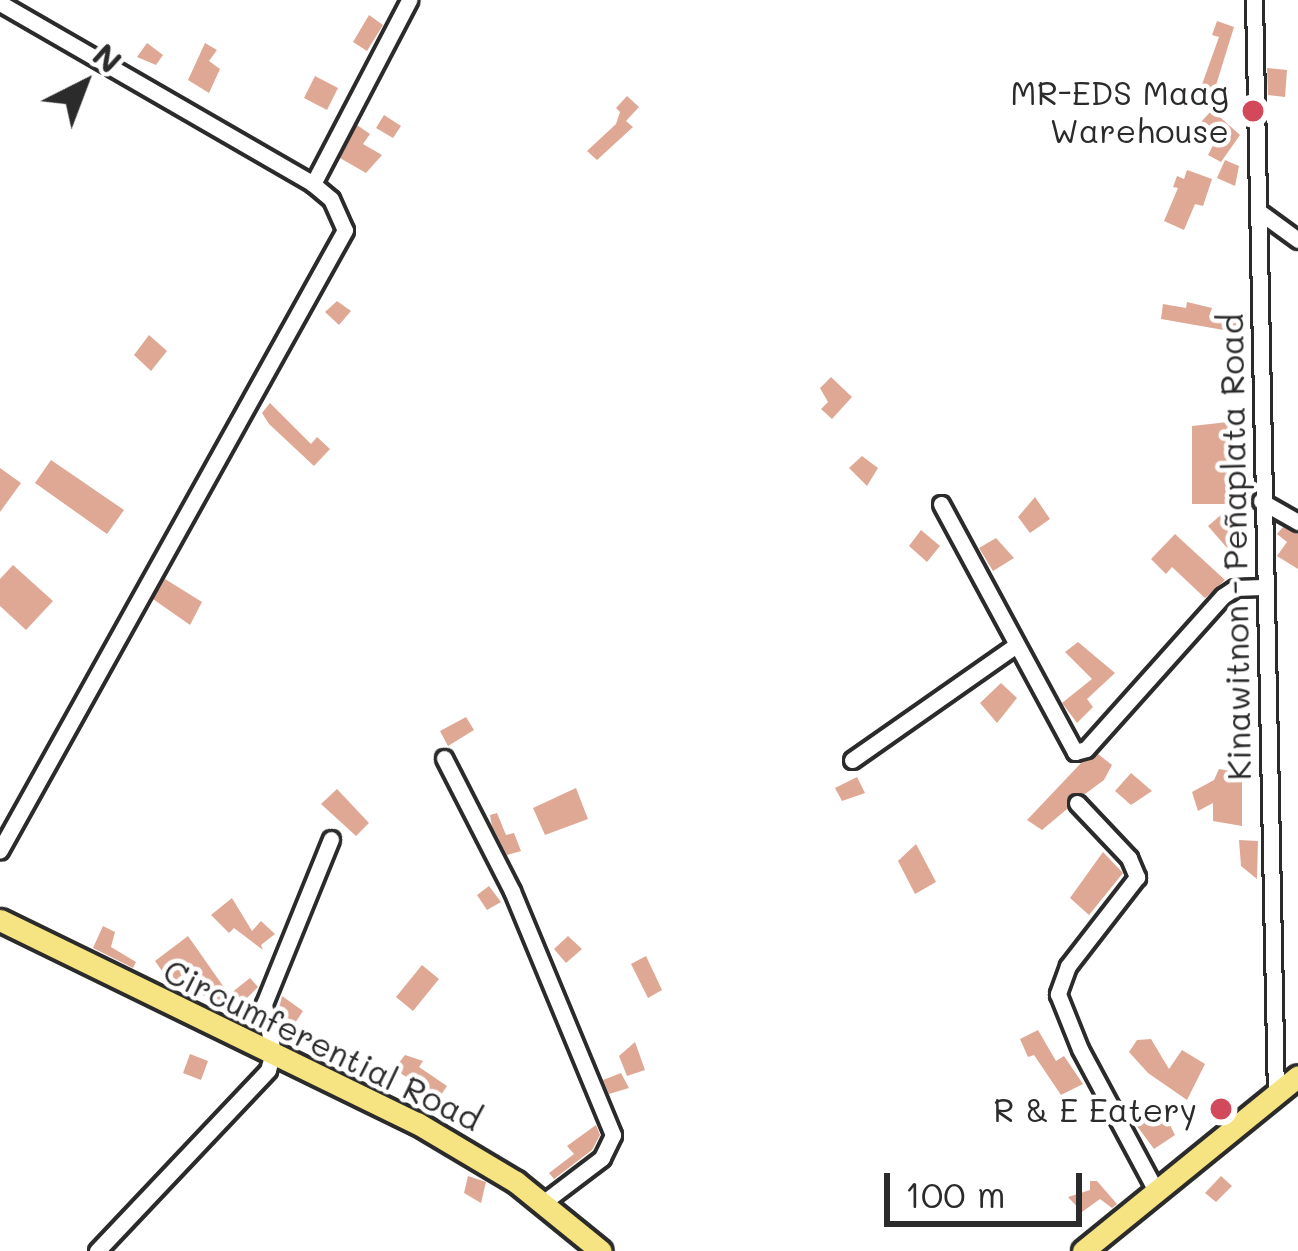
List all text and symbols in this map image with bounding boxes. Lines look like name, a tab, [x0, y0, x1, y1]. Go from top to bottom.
north arrow	[24, 24, 144, 144]
text: N	[85, 33, 132, 81]
place label: MR-EDS Maag Warehouse	[1010, 72, 1229, 150]
marker: MR-EDS Maag Warehouse	[1240, 98, 1266, 124]
street label: Kinawitnon - Peñaplata Road	[1210, 313, 1258, 781]
street label: Circumferential Road	[158, 950, 488, 1138]
place label: R & E Eatery	[993, 1089, 1197, 1129]
marker: R & E Eatery	[1208, 1096, 1234, 1122]
scale bar	[890, 1149, 1088, 1223]
text: 100 m	[905, 1170, 1006, 1217]

